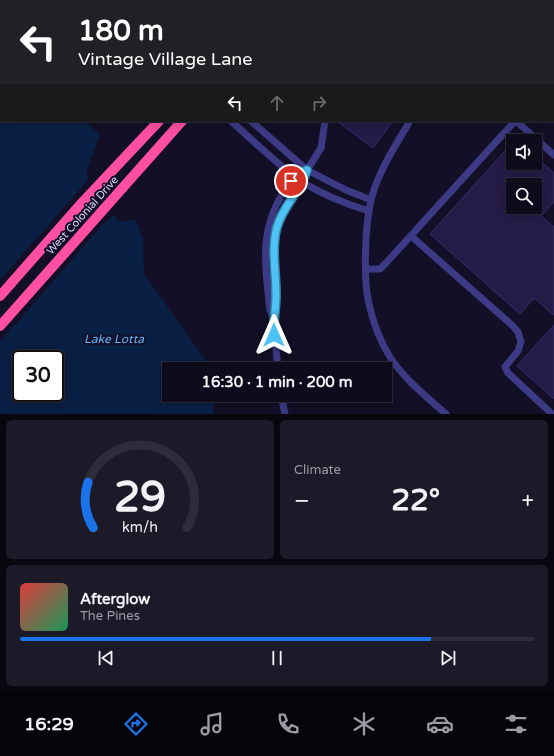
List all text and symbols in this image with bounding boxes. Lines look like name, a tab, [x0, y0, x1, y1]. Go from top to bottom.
text: 180 m	[78, 14, 164, 48]
icon: left	[12, 16, 64, 68]
text: Vintage Village Lane	[78, 48, 253, 70]
icon: left	[224, 92, 246, 114]
icon: ahead	[266, 92, 288, 114]
icon: right	[308, 92, 330, 114]
map controls	[506, 134, 542, 214]
button: sound	[506, 134, 542, 170]
pin	[274, 164, 308, 198]
icon: arrive	[280, 170, 302, 192]
street label: West Colonial Drive	[44, 173, 121, 257]
button: search	[506, 178, 542, 214]
position arrow	[253, 314, 295, 356]
water label: Lake Lotta	[84, 332, 144, 346]
speed limit sign: 30	[12, 350, 64, 402]
text: 16:30 · 1 min · 200 m	[202, 373, 352, 391]
text: Climate	[294, 462, 341, 478]
text: 29	[114, 472, 166, 522]
text: 22°	[391, 482, 440, 519]
text: −	[294, 488, 310, 514]
text: +	[522, 488, 534, 514]
text: km/h	[122, 518, 158, 535]
text: Afterglow	[80, 590, 150, 608]
text: The Pines	[80, 608, 140, 624]
icon: previous	[95, 647, 117, 669]
icon: pause	[266, 647, 288, 669]
icon: next	[437, 647, 459, 669]
icon: directions	[122, 710, 150, 738]
icon: music	[198, 710, 226, 738]
icon: phone	[274, 710, 302, 738]
icon: climate	[350, 710, 378, 738]
icon: car	[426, 710, 454, 738]
icon: filters	[502, 710, 530, 738]
text: 16:29	[24, 713, 74, 735]

